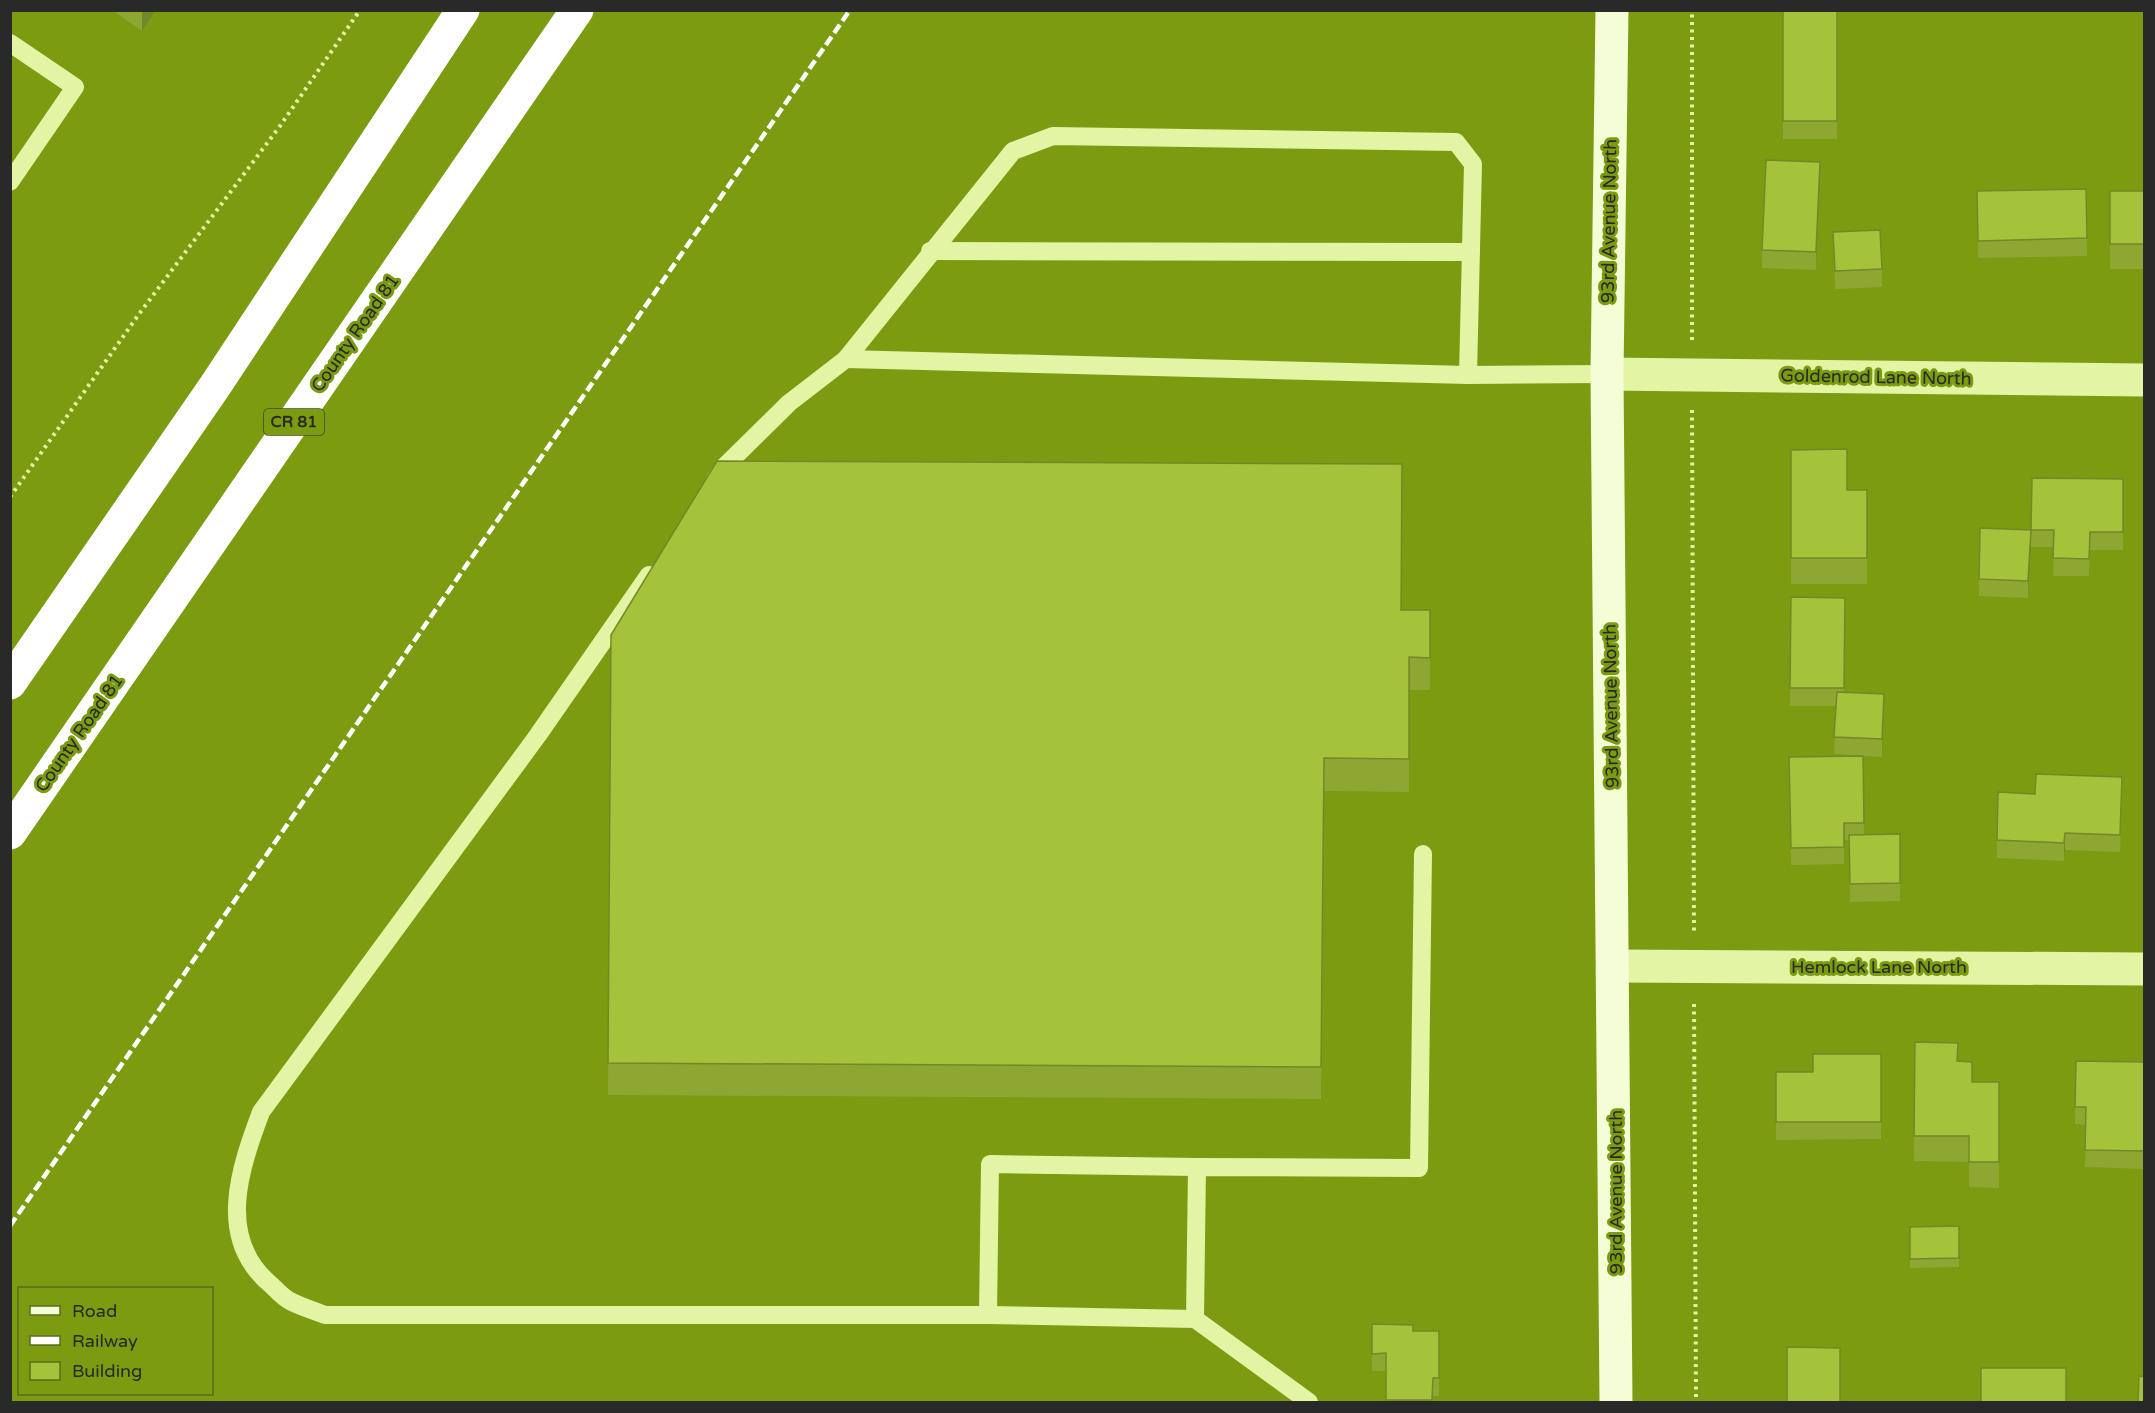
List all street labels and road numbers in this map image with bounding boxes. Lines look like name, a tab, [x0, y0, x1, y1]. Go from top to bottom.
street label: 93rd Avenue North	[1597, 139, 1621, 303]
street label: County Road 81	[306, 270, 404, 396]
street label: Goldenrod Lane North	[1780, 364, 1972, 390]
road number: CR 81	[264, 409, 324, 435]
street label: 93rd Avenue North	[1599, 624, 1623, 788]
street label: County Road 81	[30, 670, 128, 796]
street label: Hemlock Lane North	[1791, 956, 1967, 978]
street label: 93rd Avenue North	[1605, 1110, 1627, 1274]

